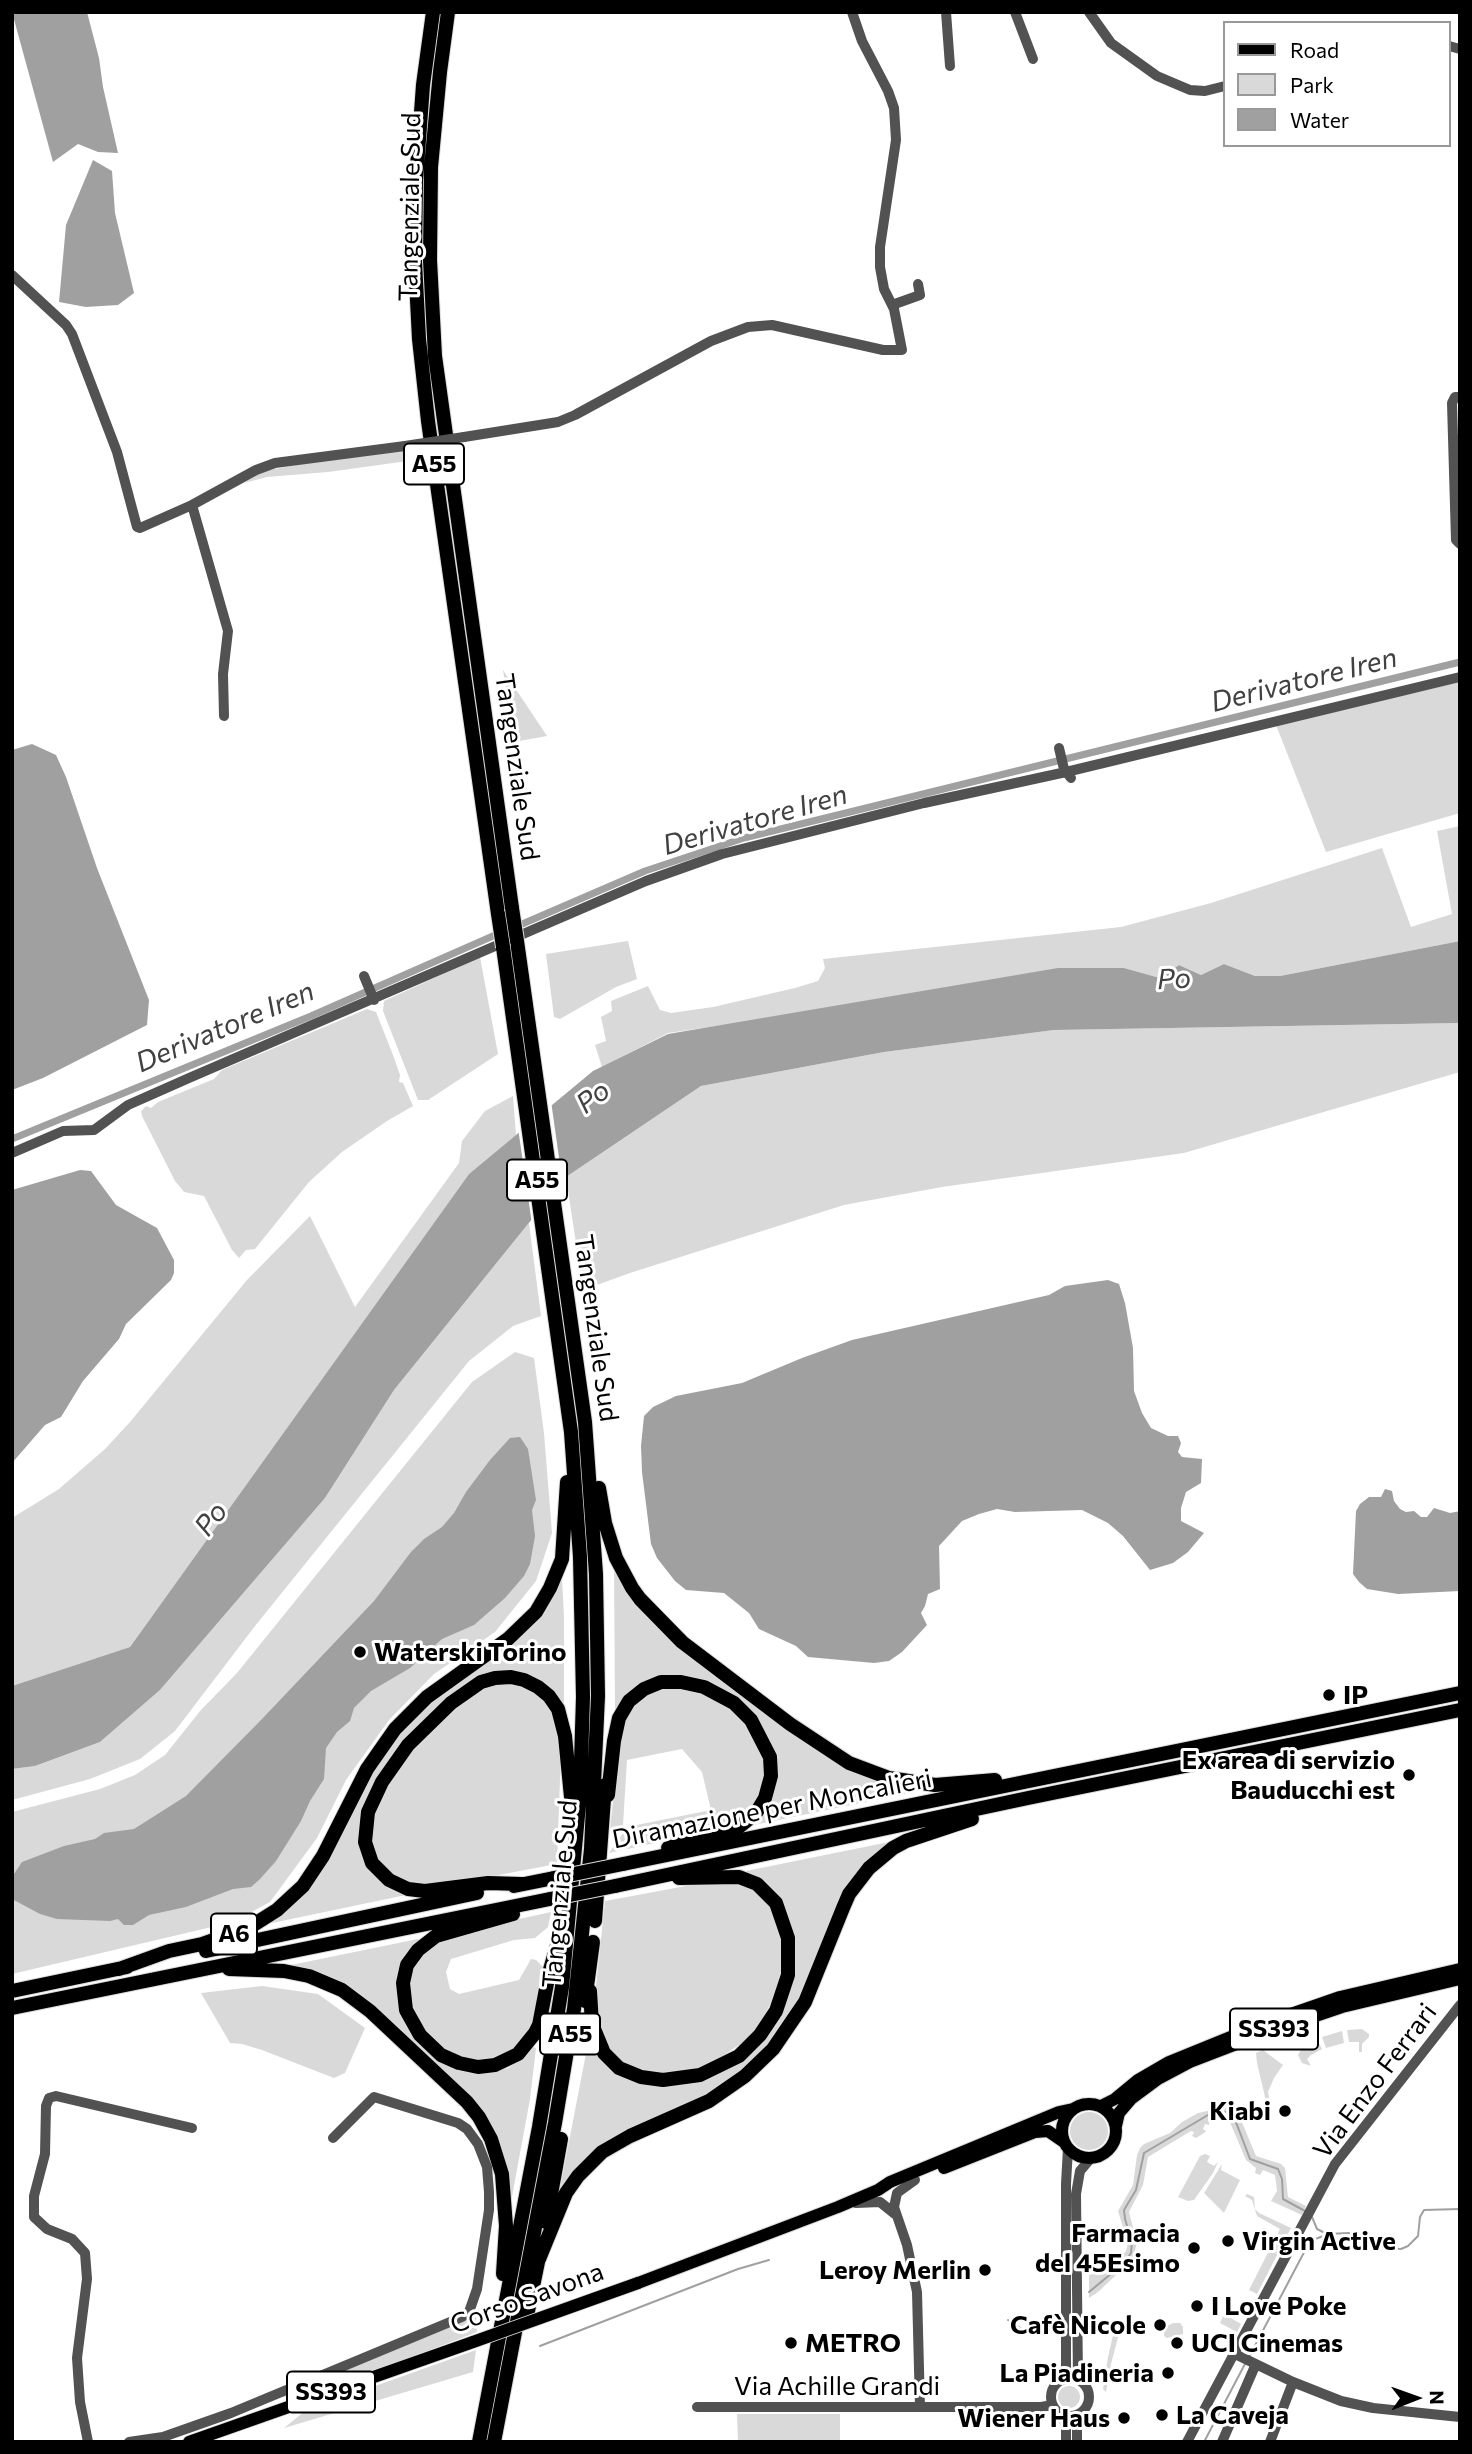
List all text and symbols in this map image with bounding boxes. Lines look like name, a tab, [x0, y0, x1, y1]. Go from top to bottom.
legend	[1224, 21, 1451, 147]
text: Road	[1290, 37, 1339, 62]
text: Park	[1290, 72, 1334, 97]
text: Water	[1290, 107, 1349, 132]
street label: Tangenziale Sud	[393, 112, 427, 302]
road number: A55	[404, 444, 464, 485]
water label: Derivatore Iren	[1207, 641, 1401, 719]
street label: Tangenziale Sud	[488, 671, 546, 863]
water label: Derivatore Iren	[659, 778, 851, 862]
water label: Po	[1156, 961, 1192, 997]
water label: Derivatore Iren	[131, 974, 319, 1080]
water label: Po	[569, 1073, 617, 1121]
road number: A55	[507, 1160, 567, 1200]
street label: Tangenziale Sud	[567, 1232, 625, 1424]
water label: Po	[187, 1495, 235, 1543]
place label: Waterski Torino	[374, 1636, 567, 1668]
marker: Waterski Torino	[352, 1644, 368, 1660]
place label: IP	[1343, 1679, 1368, 1711]
marker: IP	[1321, 1687, 1337, 1703]
place label: Ex area di servizio Bauducchi est	[1182, 1744, 1395, 1806]
street label: Diramazione per Moncalieri	[610, 1763, 934, 1855]
marker: Ex area di servizio Bauducchi est	[1401, 1767, 1417, 1783]
street label: Tangenziale Sud	[536, 1799, 584, 1989]
road number: A6	[211, 1913, 257, 1954]
street label: Via Enzo Ferrari	[1307, 1997, 1443, 2165]
road number: SS393	[1230, 2008, 1318, 2050]
road number: A55	[540, 2013, 600, 2054]
place label: Kiabi	[1209, 2095, 1271, 2127]
marker: Kiabi	[1277, 2103, 1293, 2119]
place label: Farmacia del 45Esimo	[1035, 2217, 1180, 2278]
place label: Virgin Active	[1242, 2225, 1396, 2257]
marker: Virgin Active	[1220, 2233, 1236, 2249]
marker: Farmacia del 45Esimo	[1186, 2240, 1202, 2256]
place label: Leroy Merlin	[819, 2254, 971, 2286]
street label: Corso Savona	[446, 2256, 608, 2340]
marker: Leroy Merlin	[977, 2262, 993, 2278]
place label: I Love Poke	[1211, 2290, 1346, 2322]
marker: I Love Poke	[1189, 2298, 1205, 2314]
place label: Cafè Nicole	[1010, 2309, 1146, 2341]
marker: Cafè Nicole	[1152, 2317, 1168, 2333]
place label: METRO	[805, 2327, 901, 2359]
place label: UCI Cinemas	[1191, 2327, 1343, 2359]
marker: METRO	[783, 2335, 799, 2351]
marker: UCI Cinemas	[1169, 2335, 1185, 2351]
place label: La Piadineria	[1000, 2357, 1154, 2389]
north arrow	[1381, 2363, 1451, 2433]
marker: La Piadineria	[1160, 2365, 1176, 2381]
street label: Via Achille Grandi	[734, 2370, 940, 2402]
road number: SS393	[287, 2372, 375, 2412]
text: N	[1426, 2390, 1449, 2405]
place label: La Caveja	[1176, 2399, 1289, 2431]
place label: Wiener Haus	[957, 2402, 1110, 2434]
marker: La Caveja	[1154, 2407, 1170, 2423]
marker: Wiener Haus	[1116, 2410, 1132, 2426]

